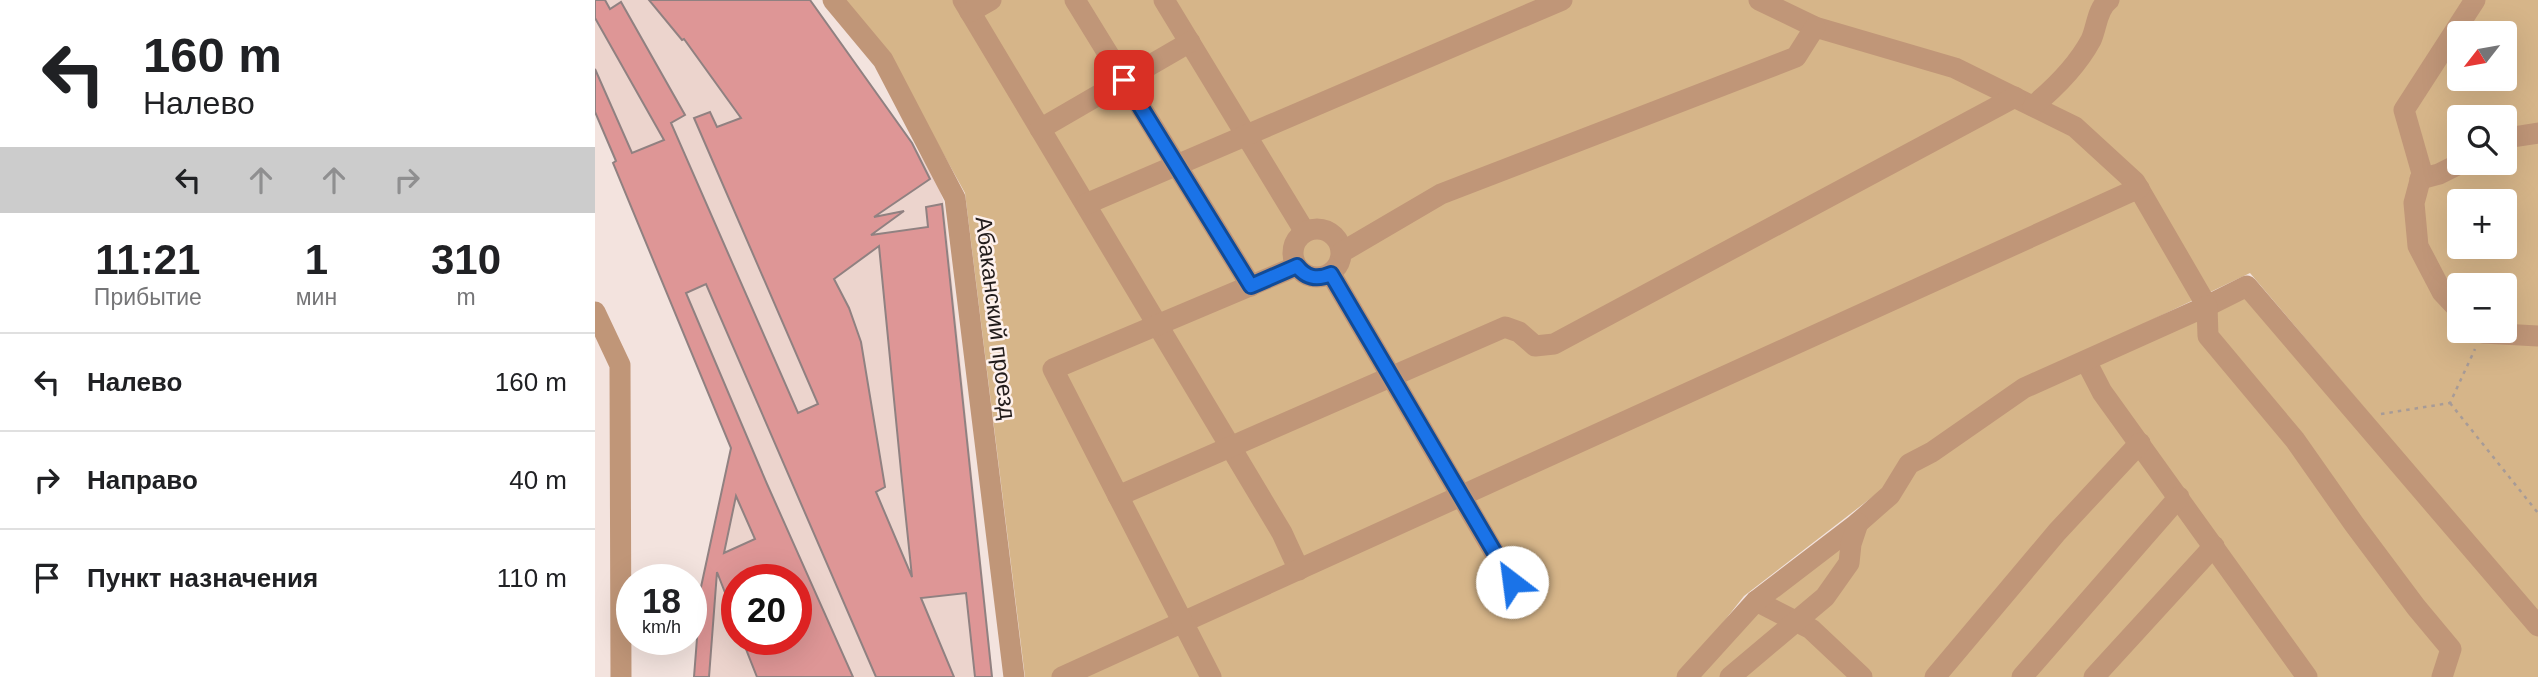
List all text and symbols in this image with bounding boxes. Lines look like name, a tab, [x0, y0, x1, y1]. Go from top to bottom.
north arrow	[2447, 21, 2517, 91]
map controls	[2447, 21, 2517, 343]
icon: left	[28, 28, 119, 119]
text: 160 m	[143, 28, 282, 82]
pin	[1094, 50, 1154, 110]
icon: arrive	[1105, 61, 1143, 99]
text: Налево	[143, 85, 255, 121]
button: search	[2447, 105, 2517, 175]
icon: left	[169, 161, 207, 199]
icon: ahead	[242, 161, 280, 199]
icon: ahead	[315, 161, 353, 199]
icon: right	[388, 161, 426, 199]
button: +	[2447, 189, 2517, 259]
street label: Абаканский проезд	[971, 215, 1021, 422]
text: 11:21	[95, 236, 200, 283]
text: 1	[305, 236, 328, 283]
text: 310	[431, 236, 501, 283]
button: −	[2447, 273, 2517, 343]
text: Прибытие	[94, 284, 202, 310]
text: мин	[296, 284, 337, 310]
text: m	[456, 284, 476, 310]
icon: left	[28, 363, 66, 401]
text: Налево	[87, 367, 182, 397]
text: 160 m	[495, 367, 567, 397]
icon: right	[28, 461, 66, 499]
text: Направо	[87, 465, 198, 495]
text: 40 m	[509, 465, 567, 495]
position arrow	[1475, 545, 1549, 619]
icon: arrive	[28, 559, 66, 597]
text: Пункт назначения	[87, 563, 318, 593]
text: 110 m	[497, 563, 567, 593]
speed limit sign: 20	[721, 564, 812, 655]
text: 18	[642, 581, 681, 620]
text: km/h	[642, 617, 681, 637]

